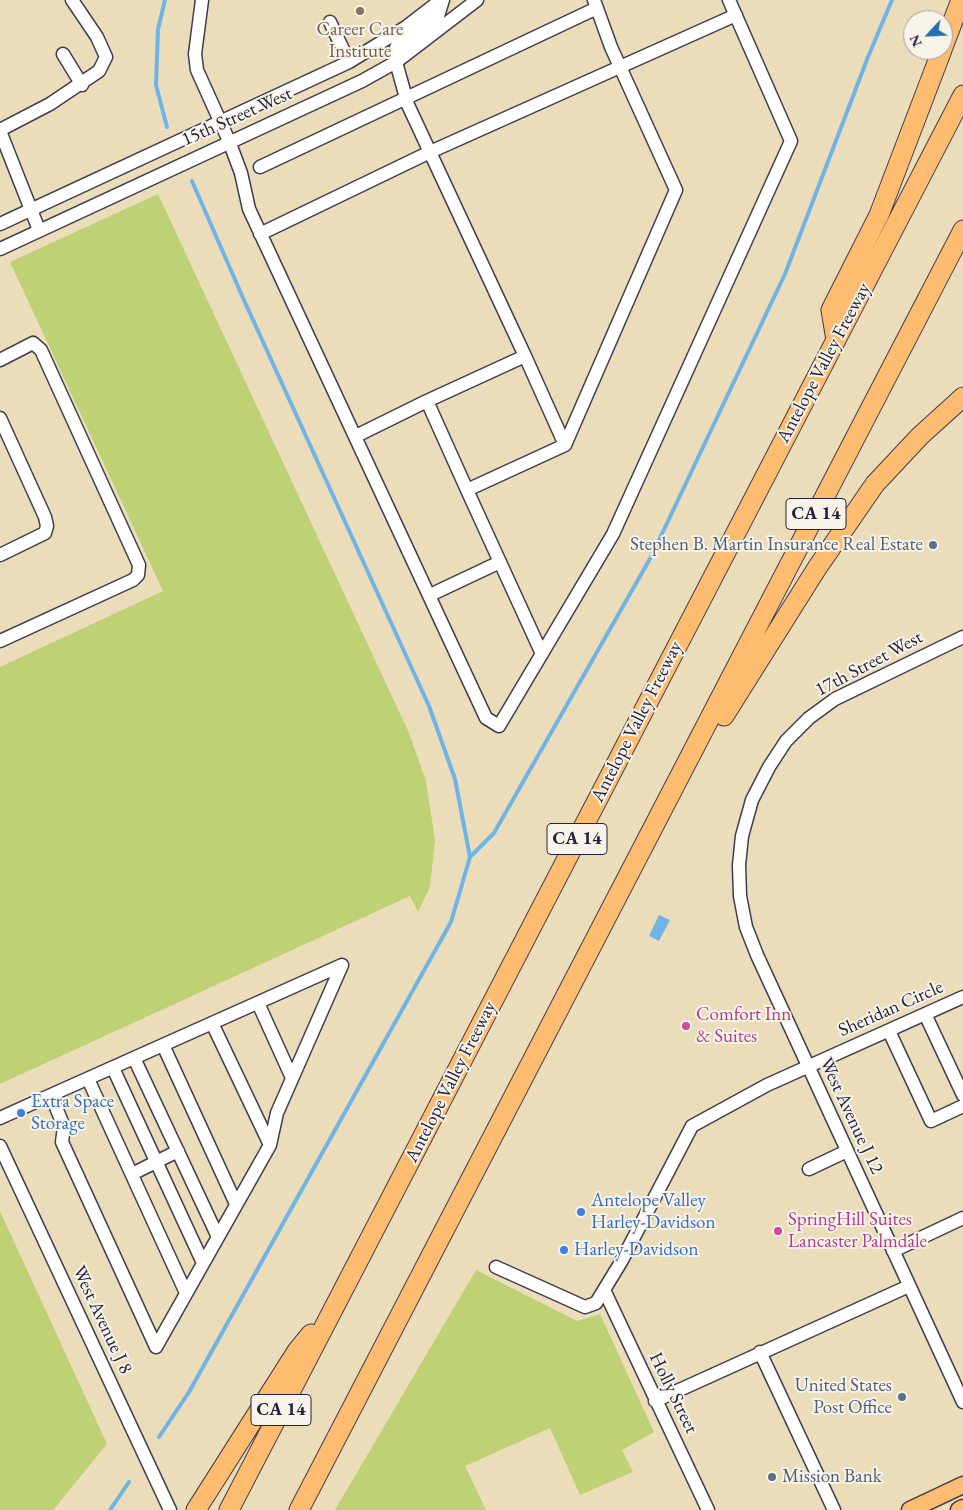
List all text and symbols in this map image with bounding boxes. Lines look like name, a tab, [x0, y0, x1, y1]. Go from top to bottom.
marker: Career Care Institute	[354, 5, 366, 17]
north arrow	[903, 10, 953, 60]
place label: Career Care Institute	[316, 19, 404, 63]
text: N	[905, 32, 926, 50]
street label: 15th Street West	[178, 83, 296, 151]
street label: Antelope Valley Freeway	[772, 279, 876, 447]
road number: CA 14	[786, 498, 846, 530]
place label: Stephen B. Martin Insurance Real Estate	[630, 534, 923, 556]
marker: Stephen B. Martin Insurance Real Estate	[927, 539, 939, 551]
street label: 17th Street West	[811, 626, 927, 702]
street label: Antelope Valley Freeway	[586, 638, 688, 806]
road number: CA 14	[547, 824, 607, 854]
street label: Sheridan Circle	[835, 976, 947, 1042]
street label: Antelope Valley Freeway	[400, 998, 502, 1166]
place label: Comfort Inn & Suites	[696, 1004, 791, 1048]
marker: Comfort Inn & Suites	[680, 1020, 692, 1032]
street label: West Avenue J 12	[814, 1054, 888, 1178]
place label: Extra Space Storage	[31, 1091, 114, 1135]
marker: Extra Space Storage	[15, 1107, 27, 1119]
place label: Antelope Valley Harley-Davidson	[591, 1190, 716, 1234]
marker: Antelope Valley Harley-Davidson	[575, 1206, 587, 1218]
place label: SpringHill Suites Lancaster Palmdale	[788, 1209, 927, 1253]
marker: SpringHill Suites Lancaster Palmdale	[772, 1225, 784, 1237]
place label: Harley-Davidson	[574, 1239, 699, 1261]
marker: Harley-Davidson	[558, 1244, 570, 1256]
street label: West Avenue J 8	[67, 1262, 137, 1378]
street label: Holly Street	[644, 1349, 702, 1437]
place label: United States Post Office	[795, 1375, 892, 1419]
marker: United States Post Office	[896, 1391, 908, 1403]
road number: CA 14	[251, 1394, 311, 1426]
place label: Mission Bank	[782, 1466, 882, 1488]
marker: Mission Bank	[766, 1471, 778, 1483]

